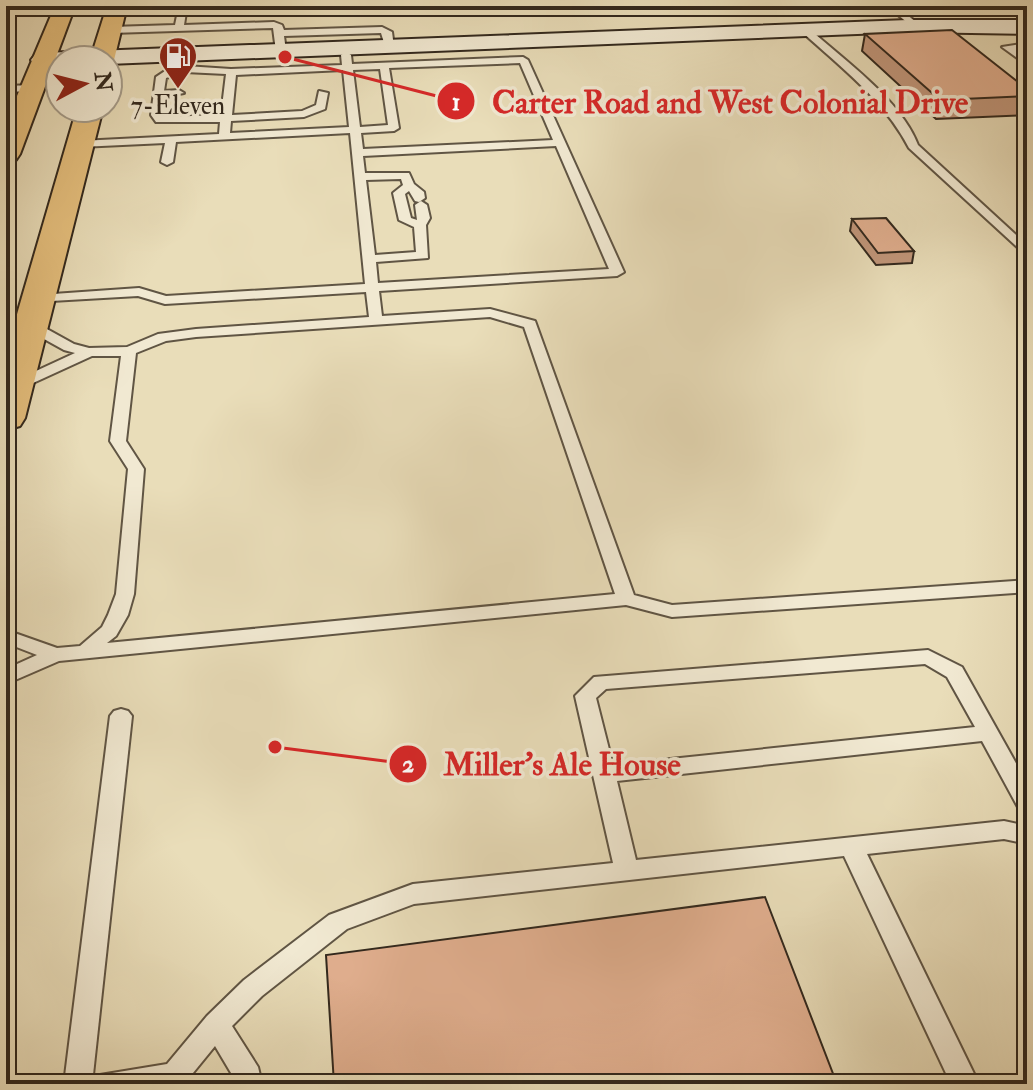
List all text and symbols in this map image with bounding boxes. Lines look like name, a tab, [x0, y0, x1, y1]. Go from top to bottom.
fuel station icon: 7-Eleven	[157, 35, 199, 90]
north arrow	[44, 44, 124, 124]
text: N	[88, 69, 118, 93]
callout: Carter Road and West Colonial Drive	[436, 73, 984, 129]
text: Carter Road and West Colonial Drive	[492, 83, 969, 123]
text: 1	[452, 87, 460, 118]
place label: 7-Eleven	[131, 90, 225, 122]
callout: Miller's Ale House	[388, 736, 697, 792]
text: Miller's Ale House	[442, 745, 681, 785]
text: 2	[402, 749, 414, 780]

